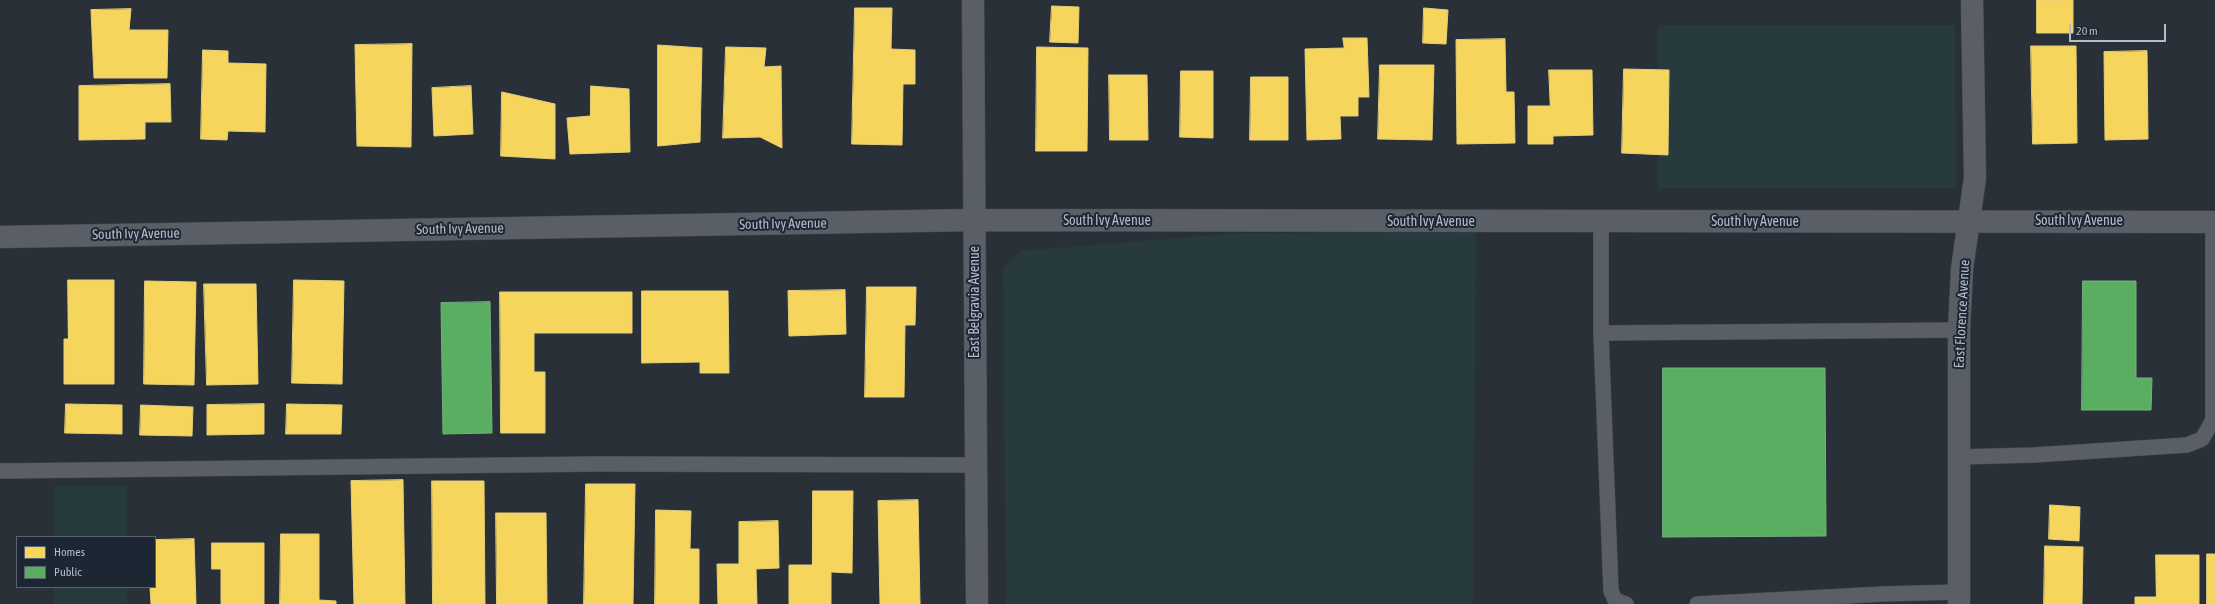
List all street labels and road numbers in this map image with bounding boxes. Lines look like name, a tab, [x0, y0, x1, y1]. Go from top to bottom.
street label: South Ivy Avenue	[1063, 213, 1151, 229]
street label: South Ivy Avenue	[2035, 213, 2123, 229]
street label: South Ivy Avenue	[1387, 214, 1475, 230]
street label: South Ivy Avenue	[1711, 214, 1799, 230]
street label: South Ivy Avenue	[739, 215, 827, 233]
street label: South Ivy Avenue	[416, 220, 504, 238]
street label: South Ivy Avenue	[92, 225, 180, 243]
street label: East Belgravia Avenue	[967, 246, 983, 358]
street label: East Florence Avenue	[1951, 259, 1973, 369]

